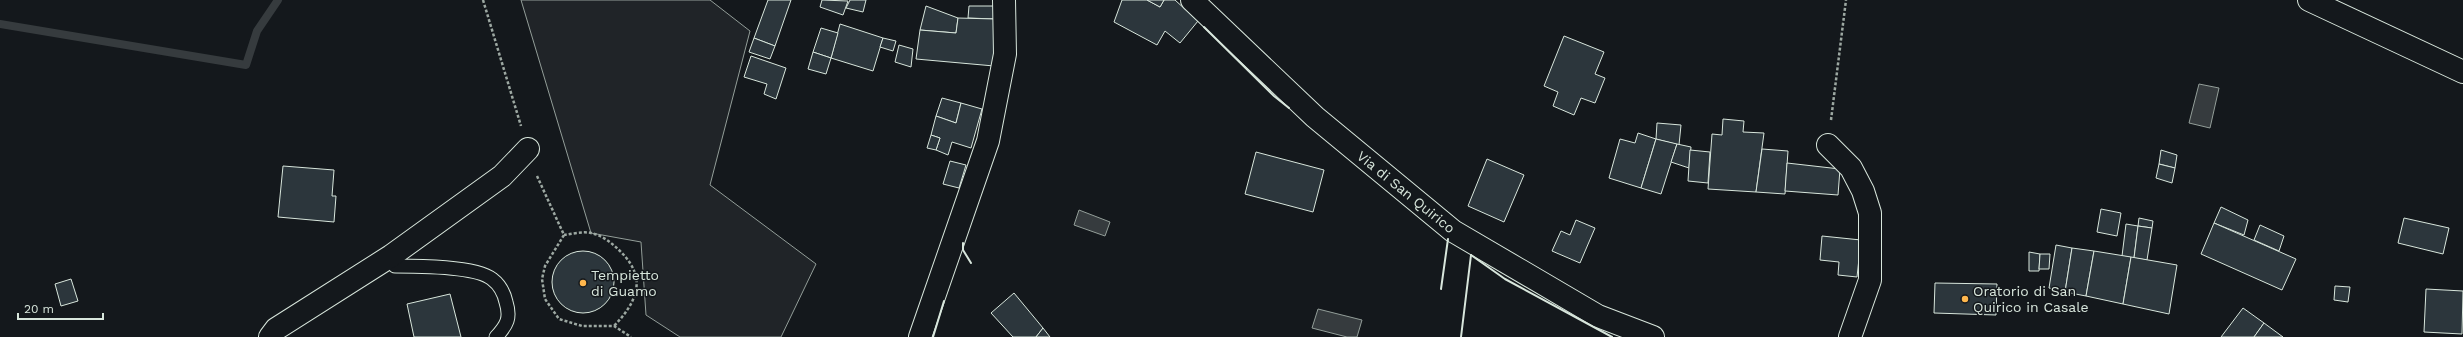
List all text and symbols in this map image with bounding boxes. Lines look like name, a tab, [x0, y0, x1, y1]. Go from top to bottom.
street label: Via di San Quirico	[1354, 148, 1458, 236]
place label: Tempietto di Guamo	[591, 267, 659, 299]
marker: Tempietto di Guamo	[578, 278, 588, 288]
place label: Oratorio di San Quirico in Casale	[1973, 283, 2089, 315]
marker: Oratorio di San Quirico in Casale	[1960, 294, 1970, 304]
scale bar	[18, 295, 103, 321]
text: 20 m	[24, 302, 54, 316]

